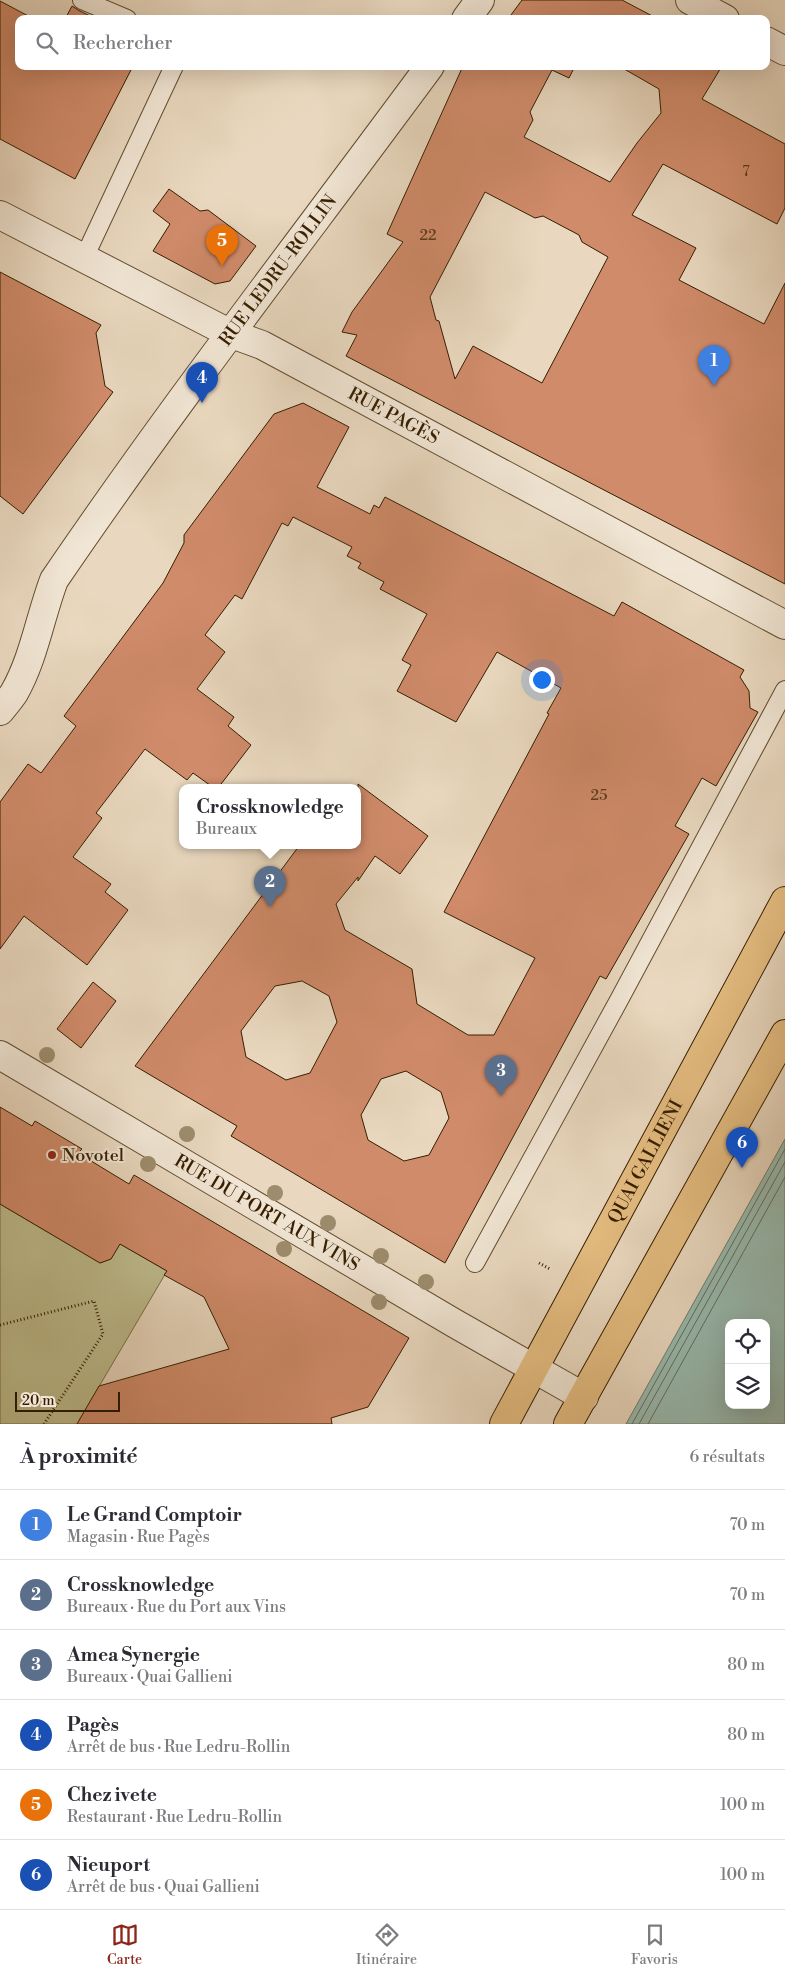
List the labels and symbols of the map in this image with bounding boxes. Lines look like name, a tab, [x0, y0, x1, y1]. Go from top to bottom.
house number: 7	[742, 162, 750, 181]
street label: RUE LEDRU-ROLLIN	[214, 190, 342, 351]
pin: 5	[206, 225, 238, 266]
house number: 22	[419, 226, 437, 245]
pin: 1	[698, 345, 730, 386]
pin: 4	[186, 362, 218, 403]
street label: RUE PAGÈS	[344, 382, 443, 450]
your location	[529, 667, 555, 693]
house number: 25	[591, 786, 607, 805]
pin: 2	[254, 866, 286, 907]
pin: 3	[485, 1055, 517, 1096]
street label: QUAI GALLIENI	[603, 1096, 688, 1228]
pin: 6	[726, 1127, 758, 1168]
place label: Novotel	[62, 1144, 125, 1167]
marker: Novotel	[46, 1149, 58, 1161]
street label: RUE DU PORT AUX VINS	[170, 1149, 364, 1277]
scale bar	[15, 1389, 120, 1412]

